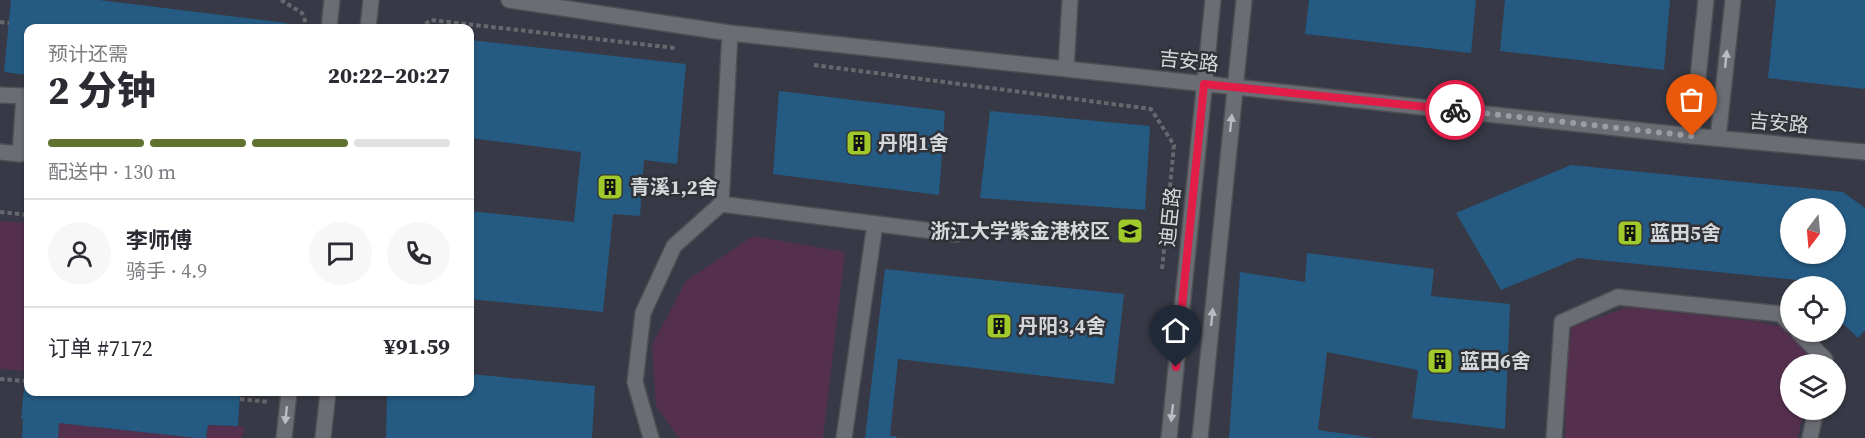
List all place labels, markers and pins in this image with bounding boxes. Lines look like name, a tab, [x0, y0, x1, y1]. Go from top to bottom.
pin	[1666, 74, 1717, 136]
building icon: 丹阳1舍	[844, 128, 874, 158]
place label: 丹阳1舍	[878, 129, 949, 157]
building icon: 青溪1,2舍	[595, 172, 625, 202]
place label: 青溪1,2舍	[630, 173, 718, 201]
school or university icon: 浙江大学紫金港校区	[1115, 216, 1145, 246]
place label: 浙江大学紫金港校区	[930, 217, 1110, 245]
building icon: 蓝田5舍	[1615, 218, 1645, 248]
place label: 蓝田5舍	[1650, 219, 1721, 247]
pin	[1150, 305, 1201, 367]
building icon: 丹阳3,4舍	[984, 311, 1014, 341]
place label: 丹阳3,4舍	[1018, 312, 1106, 340]
building icon: 蓝田6舍	[1425, 346, 1455, 376]
place label: 蓝田6舍	[1460, 347, 1531, 375]

